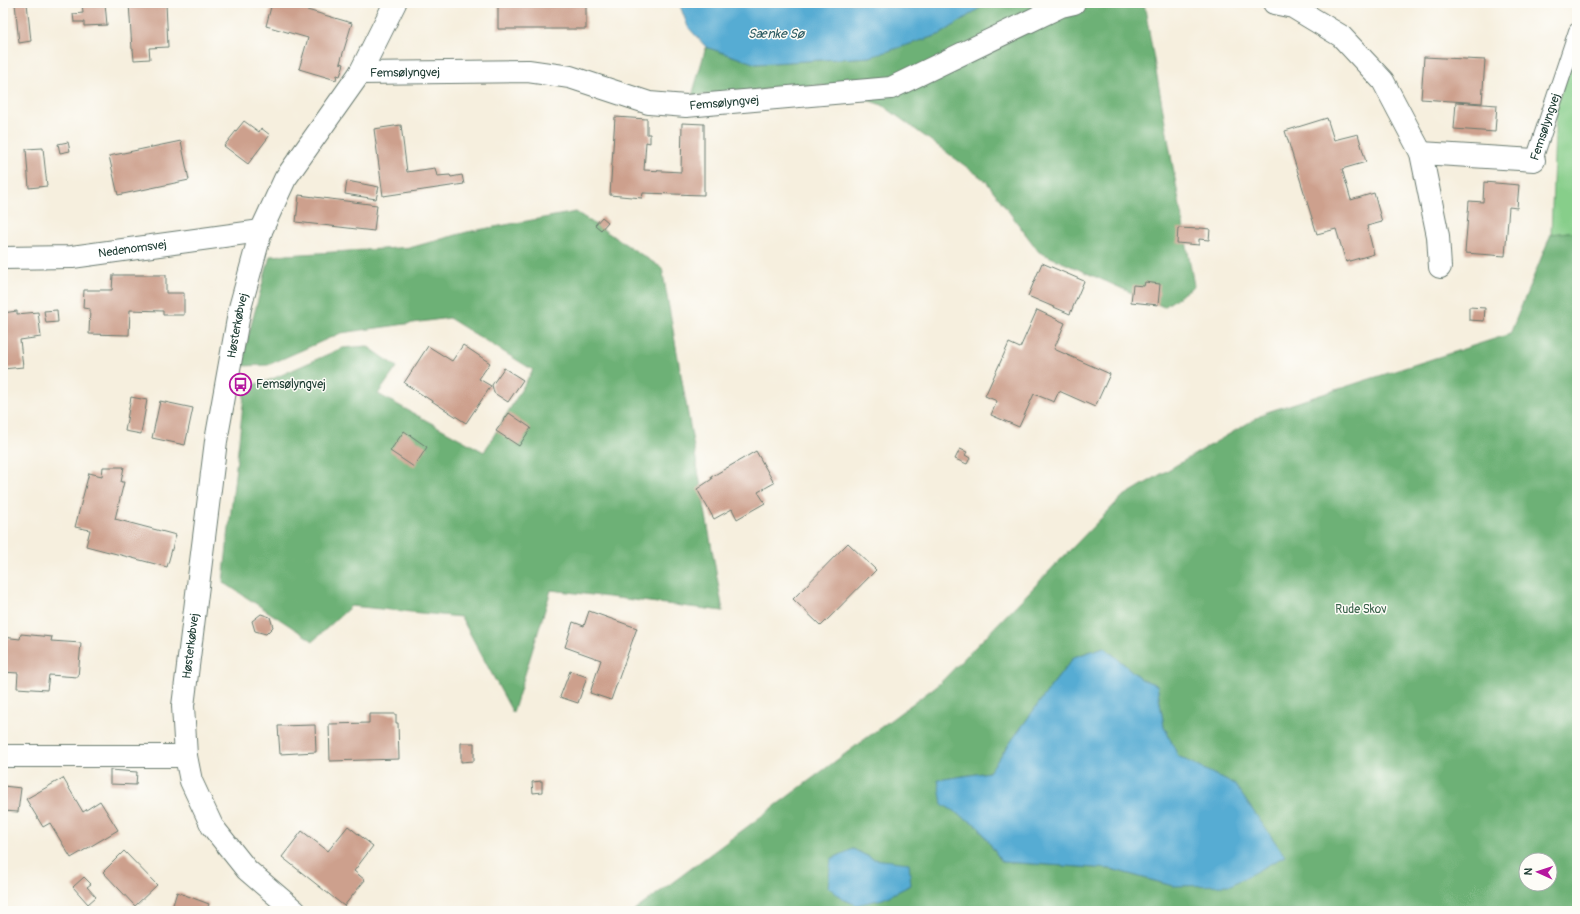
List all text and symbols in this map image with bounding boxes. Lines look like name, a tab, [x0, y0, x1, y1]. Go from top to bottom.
water label: Sænke Sø	[748, 26, 806, 42]
street label: Femsølyngvej	[370, 65, 440, 81]
street label: Femsølyngvej	[1527, 91, 1564, 162]
street label: Femsølyngvej	[689, 93, 760, 114]
street label: Nedenomsvej	[97, 237, 168, 261]
street label: Høsterkøbvej	[224, 291, 252, 359]
bus stop icon: Femsølyngvej	[227, 371, 253, 397]
place label: Femsølyngvej	[256, 377, 326, 392]
park label: Rude Skov	[1335, 602, 1387, 617]
street label: Høsterkøbvej	[179, 612, 203, 680]
north arrow	[1518, 852, 1558, 892]
text: N	[1522, 867, 1535, 876]

